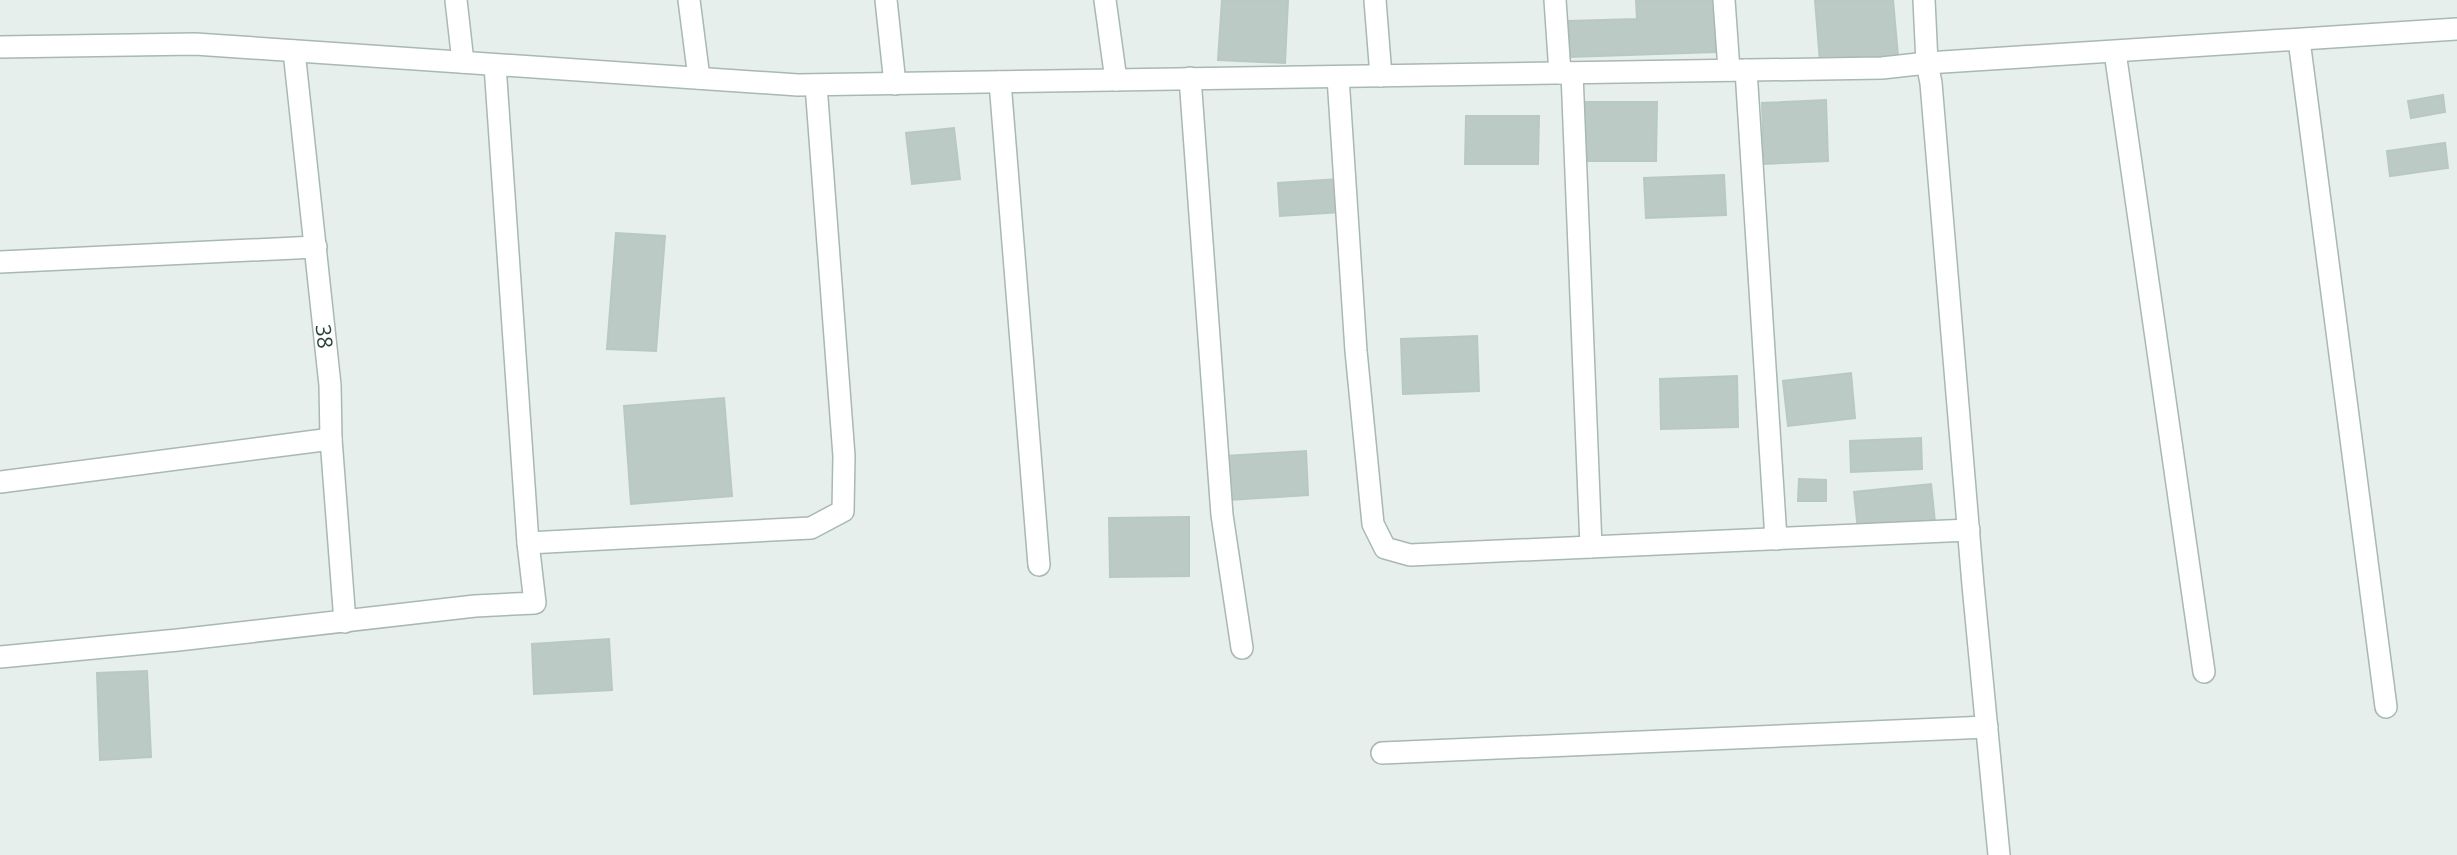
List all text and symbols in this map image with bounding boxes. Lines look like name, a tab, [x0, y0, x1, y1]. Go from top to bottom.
street label: 38	[310, 323, 340, 350]

